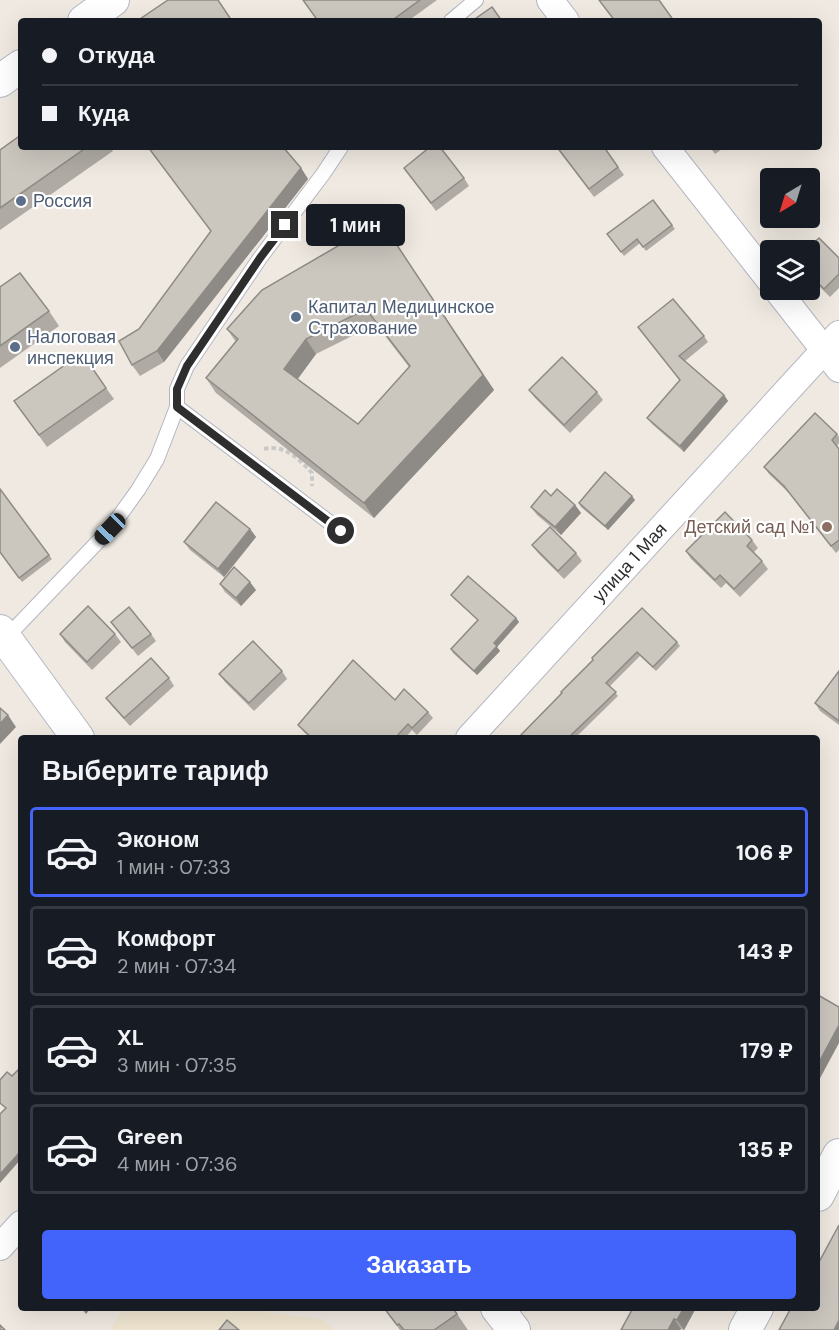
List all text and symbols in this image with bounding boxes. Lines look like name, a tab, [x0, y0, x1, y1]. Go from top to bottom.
text: Откуда	[78, 41, 155, 70]
text: Куда	[78, 99, 129, 128]
north arrow	[760, 168, 820, 228]
map controls	[760, 168, 820, 300]
place label: Россия	[33, 189, 92, 213]
marker: Россия	[14, 194, 28, 208]
callout: 1 мин	[306, 204, 405, 246]
route end	[271, 211, 298, 238]
text: 1 мин	[330, 212, 381, 238]
button: layers	[760, 240, 820, 300]
place label: Капитал Медицинское Страхование	[308, 295, 494, 340]
marker: Капитал Медицинское Страхование	[289, 310, 303, 324]
place label: Налоговая инспекция	[27, 325, 116, 370]
marker: Налоговая инспекция	[8, 340, 22, 354]
car	[91, 510, 129, 548]
place label: Детский сад №1	[684, 515, 815, 539]
route start	[327, 517, 354, 544]
street label: улица 1 Мая	[587, 518, 672, 607]
marker: Детский сад №1	[820, 520, 834, 534]
text: Выберите тариф	[42, 753, 269, 788]
icon: car	[45, 825, 99, 879]
text: Эконом	[117, 825, 200, 854]
text: 106 ₽	[736, 838, 793, 867]
text: 1 мин · 07:33	[117, 854, 231, 880]
icon: car	[45, 924, 99, 978]
text: Комфорт	[117, 924, 216, 953]
text: 143 ₽	[738, 937, 793, 966]
text: 2 мин · 07:34	[117, 953, 237, 979]
icon: car	[45, 1023, 99, 1077]
text: XL	[117, 1023, 144, 1052]
text: 179 ₽	[740, 1036, 793, 1065]
text: 3 мин · 07:35	[117, 1052, 237, 1078]
icon: car	[45, 1122, 99, 1176]
text: Green	[117, 1122, 183, 1151]
text: 135 ₽	[738, 1135, 793, 1164]
text: 4 мин · 07:36	[117, 1151, 238, 1177]
button: Заказать	[42, 1230, 796, 1299]

